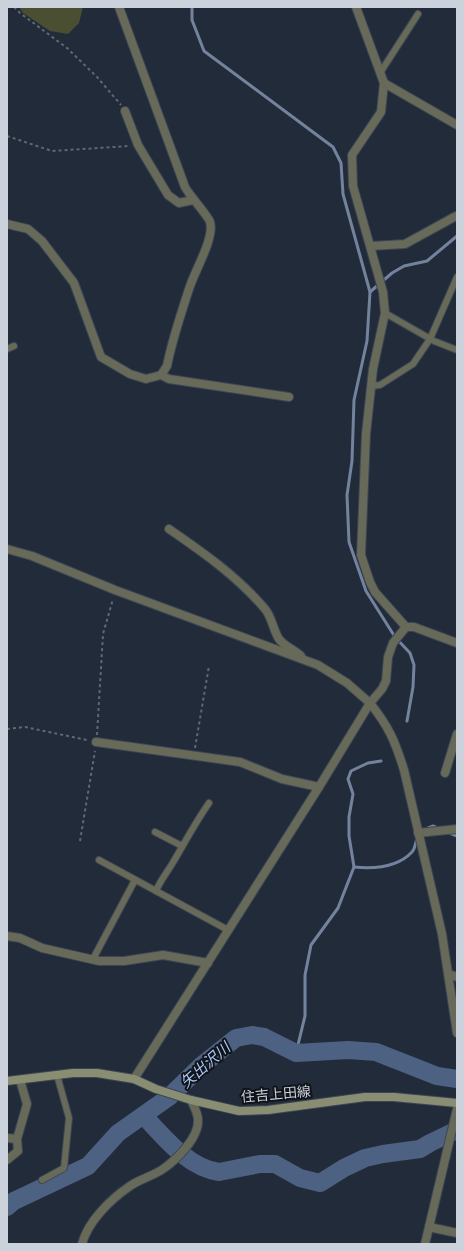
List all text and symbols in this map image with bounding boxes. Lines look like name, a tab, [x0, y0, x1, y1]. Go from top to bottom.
water label: 矢出沢川	[176, 1037, 235, 1092]
street label: 住吉上田線	[240, 1082, 312, 1106]

